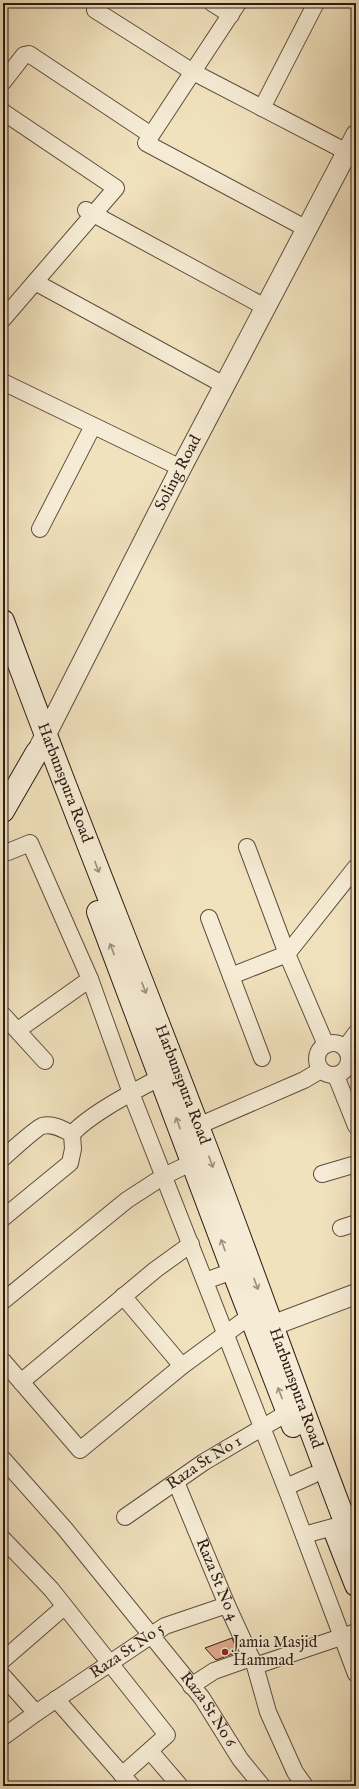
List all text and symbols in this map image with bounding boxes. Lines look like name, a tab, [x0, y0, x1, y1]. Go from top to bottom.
street label: Soling Road	[151, 432, 207, 514]
street label: Harbunspura Road	[32, 720, 97, 846]
one-way arrow	[93, 861, 101, 873]
one-way arrow	[108, 944, 116, 956]
one-way arrow	[141, 982, 149, 994]
street label: Harbunspura Road	[150, 1022, 214, 1148]
one-way arrow	[174, 1118, 182, 1130]
one-way arrow	[208, 1155, 216, 1167]
one-way arrow	[219, 1240, 227, 1252]
one-way arrow	[253, 1277, 260, 1290]
street label: Harbunspura Road	[264, 1325, 327, 1452]
one-way arrow	[275, 1387, 283, 1399]
street label: Raza St No 1	[163, 1432, 246, 1495]
street label: Raza St No 4	[191, 1536, 243, 1624]
street label: Raza St No 5	[86, 1619, 169, 1684]
place label: Jamia Masjid Hammad	[231, 1633, 318, 1671]
marker: Jamia Masjid Hammad	[220, 1647, 230, 1657]
street label: Raza St No 6	[175, 1668, 240, 1751]

